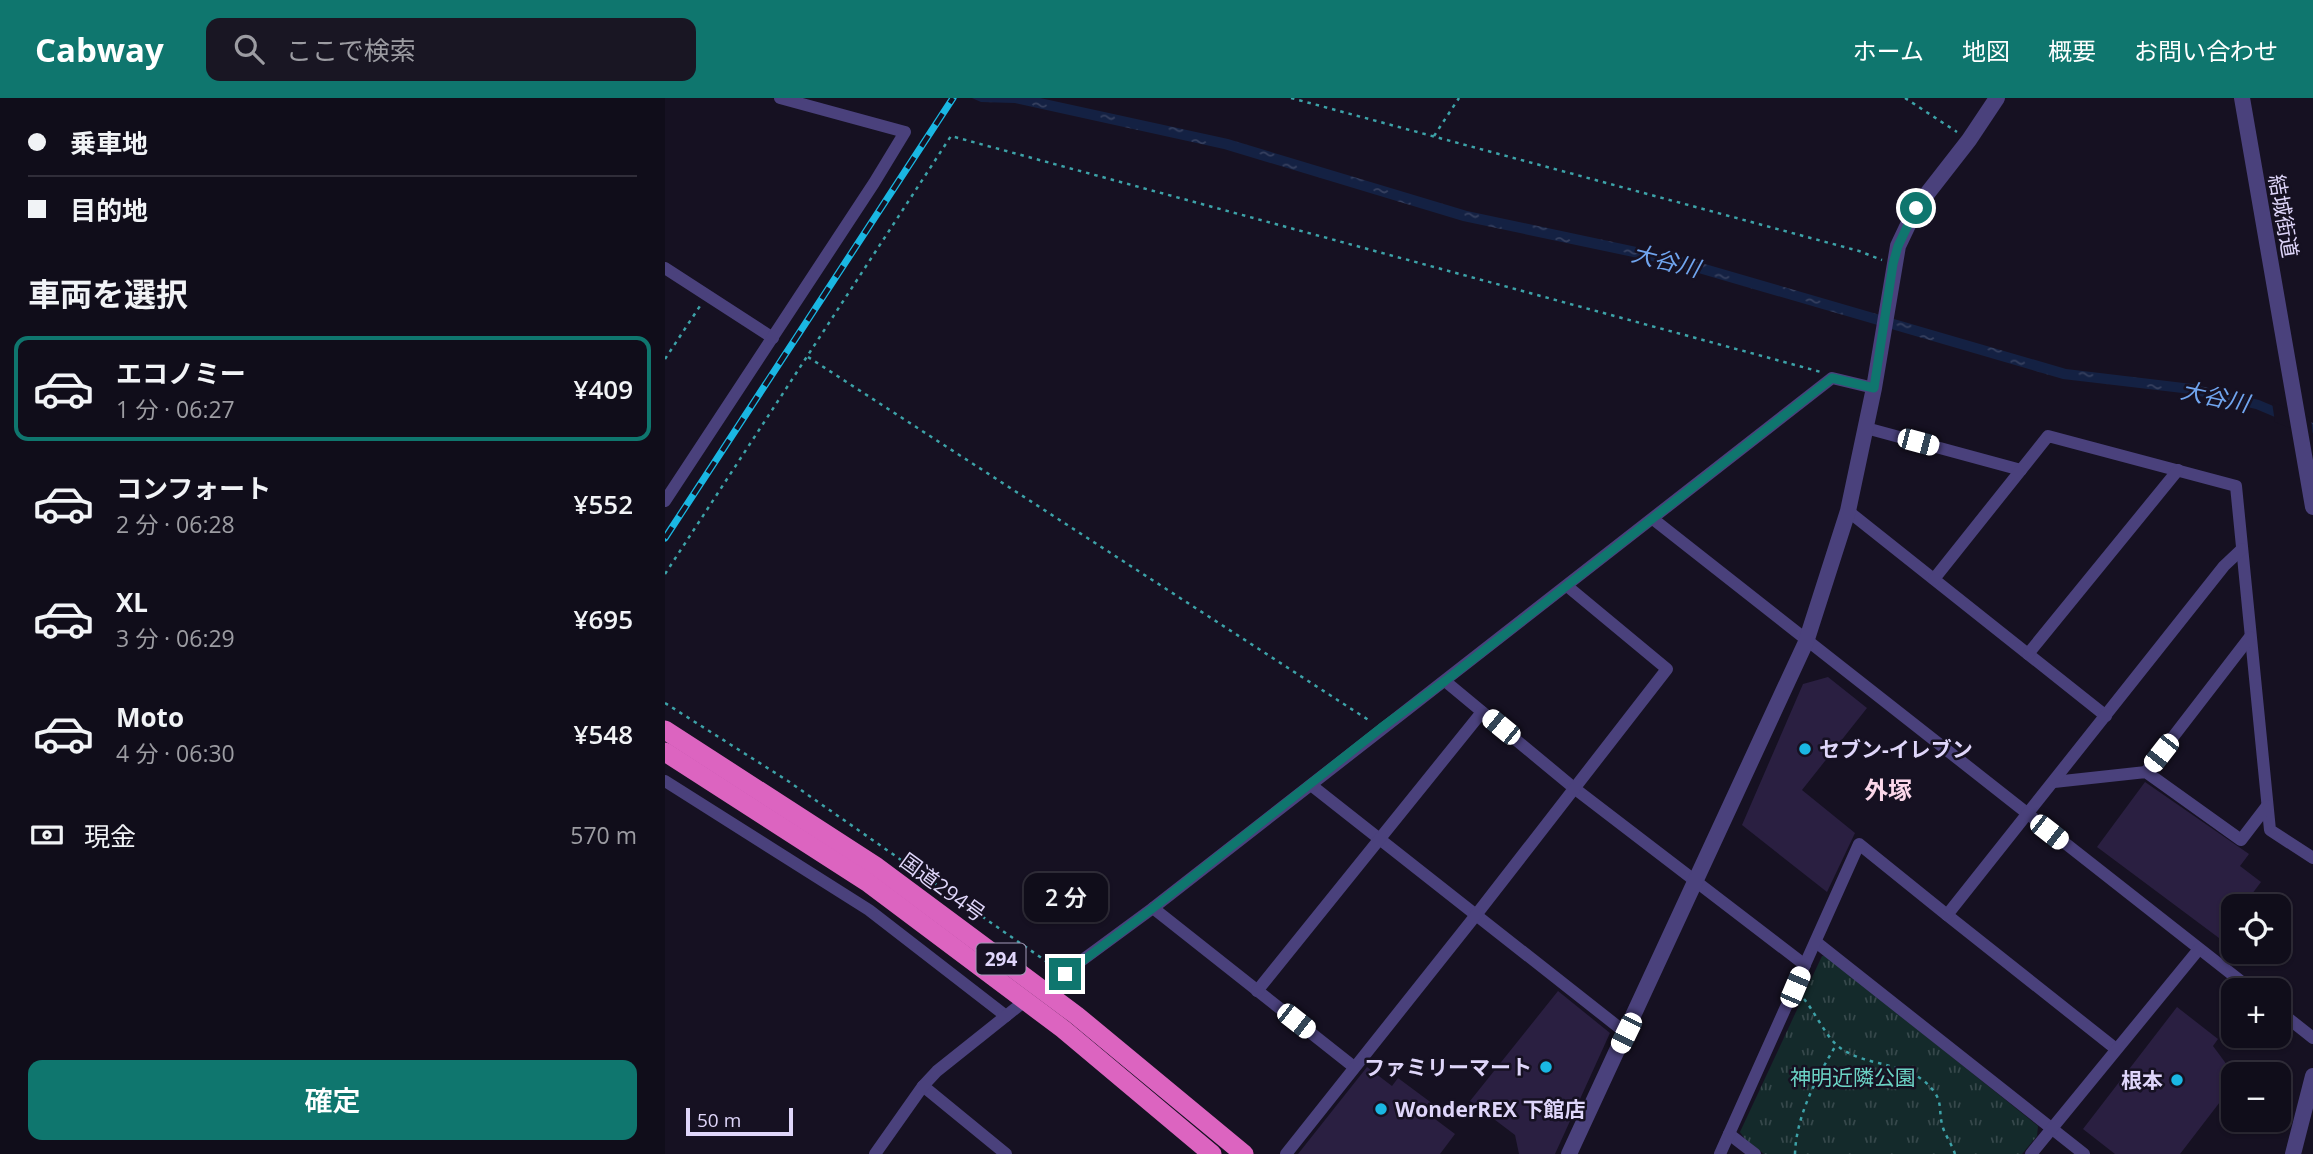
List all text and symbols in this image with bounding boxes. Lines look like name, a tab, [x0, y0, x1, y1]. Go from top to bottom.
search box	[206, 18, 696, 81]
text: Cabway	[35, 27, 164, 72]
icon: search	[230, 30, 268, 68]
text: ここで検索	[286, 32, 416, 68]
text: ホーム	[1853, 34, 1924, 67]
text: 地図	[1962, 34, 2010, 67]
text: 概要	[2048, 34, 2096, 67]
text: お問い合わせ	[2134, 34, 2278, 67]
text: 乗車地	[70, 125, 148, 161]
street label: 結城街道	[2263, 172, 2305, 260]
text: 目的地	[70, 192, 148, 228]
route start	[1900, 192, 1932, 224]
water label: 大谷川	[1629, 236, 1706, 285]
text: 車両を選択	[28, 272, 188, 315]
text: エコノミー	[116, 355, 246, 391]
icon: car	[32, 357, 95, 420]
text: ¥409	[574, 371, 633, 407]
water label: 大谷川	[2178, 373, 2255, 419]
text: 1 分 · 06:27	[116, 393, 235, 425]
car	[1895, 426, 1942, 458]
text: コンフォート	[116, 470, 271, 506]
icon: car	[32, 472, 95, 535]
text: ¥552	[574, 486, 633, 522]
text: 2 分 · 06:28	[116, 508, 235, 540]
text: XL	[116, 584, 148, 620]
icon: car	[32, 587, 95, 650]
text: ¥695	[574, 601, 633, 637]
text: 3 分 · 06:29	[116, 622, 235, 654]
text: Moto	[116, 699, 184, 735]
icon: car	[32, 702, 95, 765]
car	[1479, 706, 1524, 748]
text: ¥548	[574, 716, 633, 752]
car	[2140, 730, 2183, 776]
place label: セブン-イレブン	[1819, 735, 1973, 763]
text: 4 分 · 06:30	[116, 737, 235, 769]
marker: セブン-イレブン	[1797, 741, 1813, 757]
district label: 外塚	[1864, 773, 1912, 806]
car	[2026, 811, 2073, 853]
icon: cash	[28, 816, 66, 854]
text: 現金	[84, 818, 136, 854]
text: 570 m	[570, 819, 637, 851]
street label: 国道294号	[895, 847, 991, 927]
callout: 2 分	[1023, 872, 1107, 922]
text: 2 分	[1045, 881, 1087, 913]
map controls	[2221, 894, 2291, 1132]
button: locate	[2221, 894, 2291, 964]
road number: 294	[977, 944, 1025, 974]
route end	[1049, 958, 1081, 990]
car	[1778, 964, 1813, 1010]
button: +	[2221, 978, 2291, 1048]
car	[1273, 1000, 1320, 1042]
car	[1608, 1010, 1645, 1056]
place label: ファミリーマート	[1364, 1053, 1532, 1081]
marker: ファミリーマート	[1538, 1059, 1554, 1075]
button: 確定	[28, 1060, 637, 1140]
button: −	[2221, 1062, 2291, 1132]
park label: 神明近隣公園	[1790, 1063, 1916, 1091]
place label: 根本	[2121, 1066, 2163, 1094]
marker: 根本	[2169, 1072, 2185, 1088]
place label: WonderREX 下館店	[1395, 1095, 1585, 1123]
marker: WonderREX 下館店	[1373, 1101, 1389, 1117]
scale bar	[686, 1105, 793, 1137]
text: 50 m	[697, 1107, 741, 1133]

